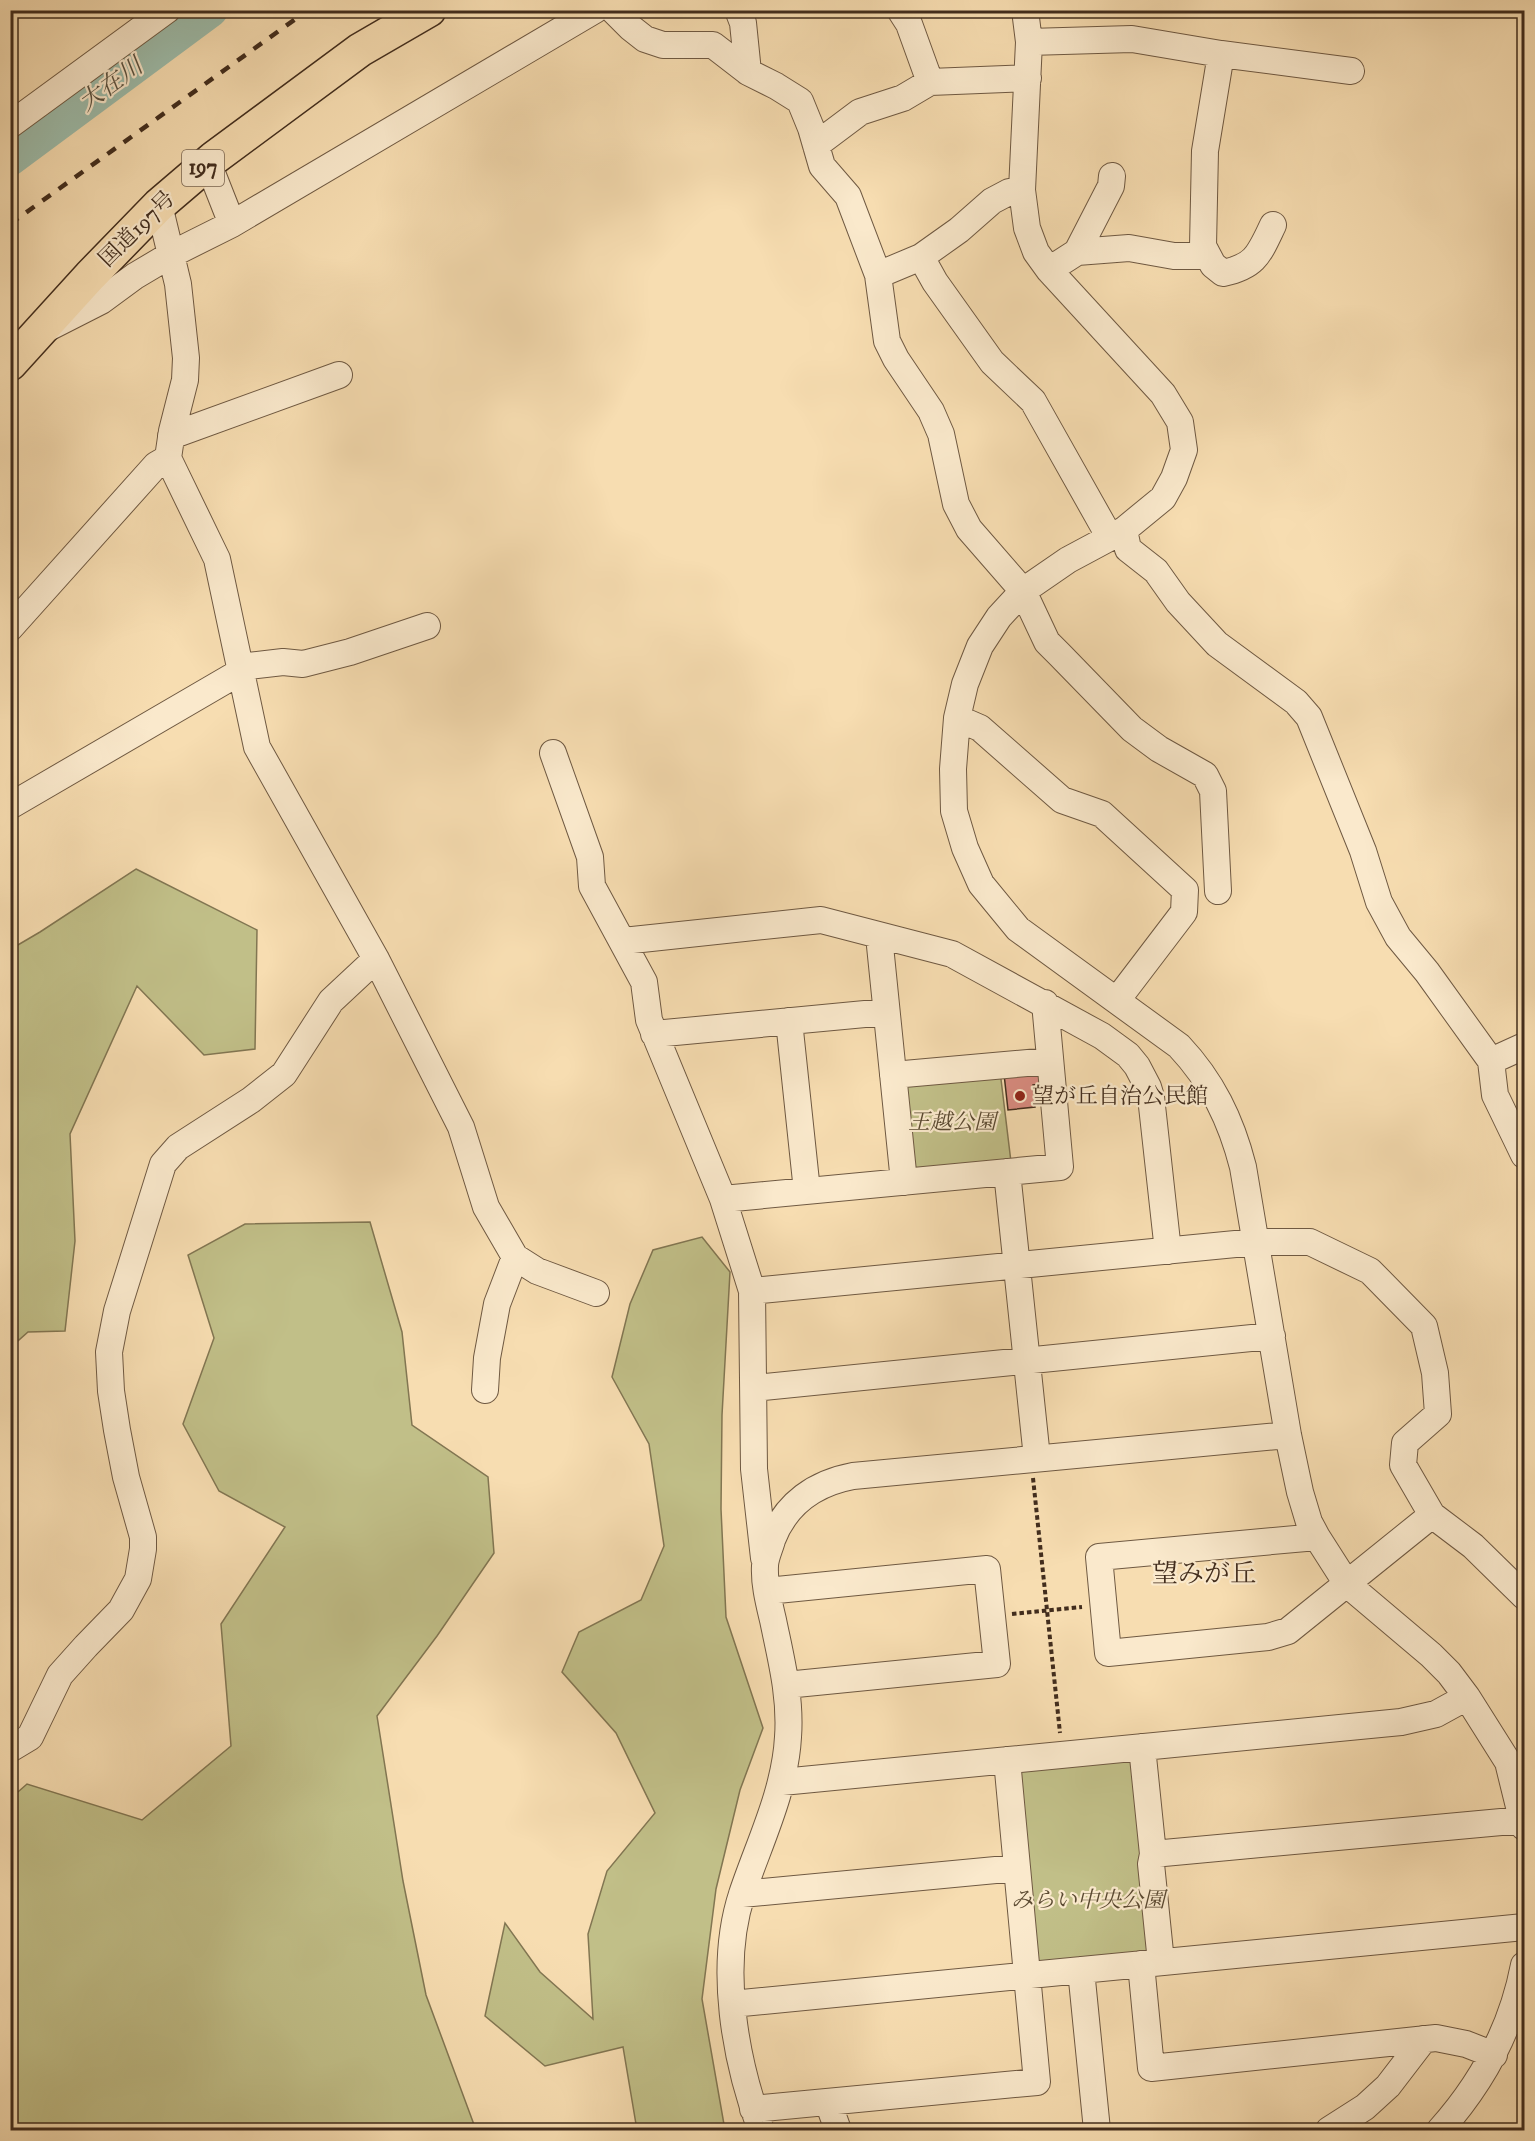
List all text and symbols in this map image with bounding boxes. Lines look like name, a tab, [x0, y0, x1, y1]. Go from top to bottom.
water label: 大在川	[73, 50, 151, 118]
road number: 197	[182, 150, 224, 186]
street label: 国道197号	[93, 185, 181, 273]
place label: 望が丘自治公民館	[1032, 1083, 1208, 1110]
marker: 望が丘自治公民館	[1013, 1089, 1027, 1103]
park label: 王越公園	[908, 1109, 999, 1136]
district label: 望みが丘	[1152, 1558, 1256, 1591]
park label: みらい中央公園	[1011, 1887, 1168, 1914]

